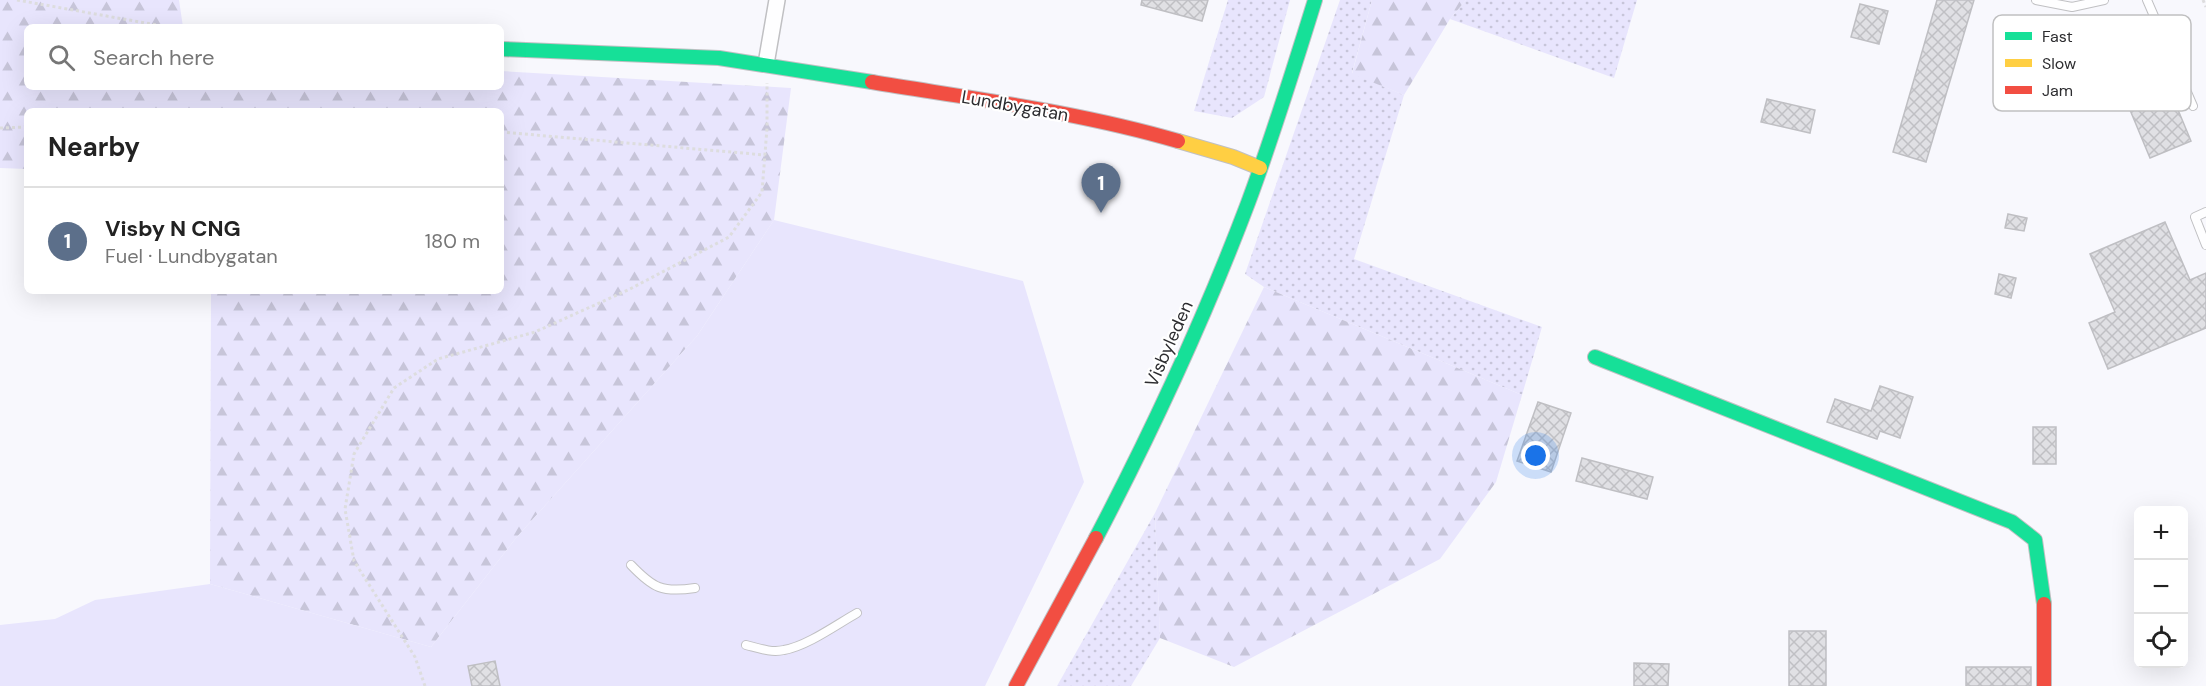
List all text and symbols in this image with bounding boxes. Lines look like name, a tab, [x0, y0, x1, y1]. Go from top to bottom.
legend	[1993, 15, 2191, 111]
search box	[24, 24, 504, 90]
text: Fast	[2042, 26, 2073, 47]
icon: search	[45, 41, 78, 74]
text: Search here	[93, 43, 214, 72]
text: Slow	[2042, 53, 2076, 74]
text: Jam	[2042, 80, 2073, 101]
street label: Lundbygatan	[960, 85, 1070, 127]
text: Nearby	[48, 130, 140, 164]
pin: 1	[1082, 164, 1120, 213]
text: Visby N CNG	[105, 214, 241, 243]
text: 1	[64, 228, 71, 254]
text: 180 m	[425, 228, 480, 254]
text: Fuel · Lundbygatan	[105, 243, 278, 269]
street label: Visbyleden	[1139, 297, 1199, 391]
your location	[1521, 441, 1550, 470]
map controls	[2134, 506, 2188, 668]
button: +	[2134, 506, 2188, 560]
button: −	[2134, 560, 2188, 614]
button: locate	[2134, 614, 2188, 668]

